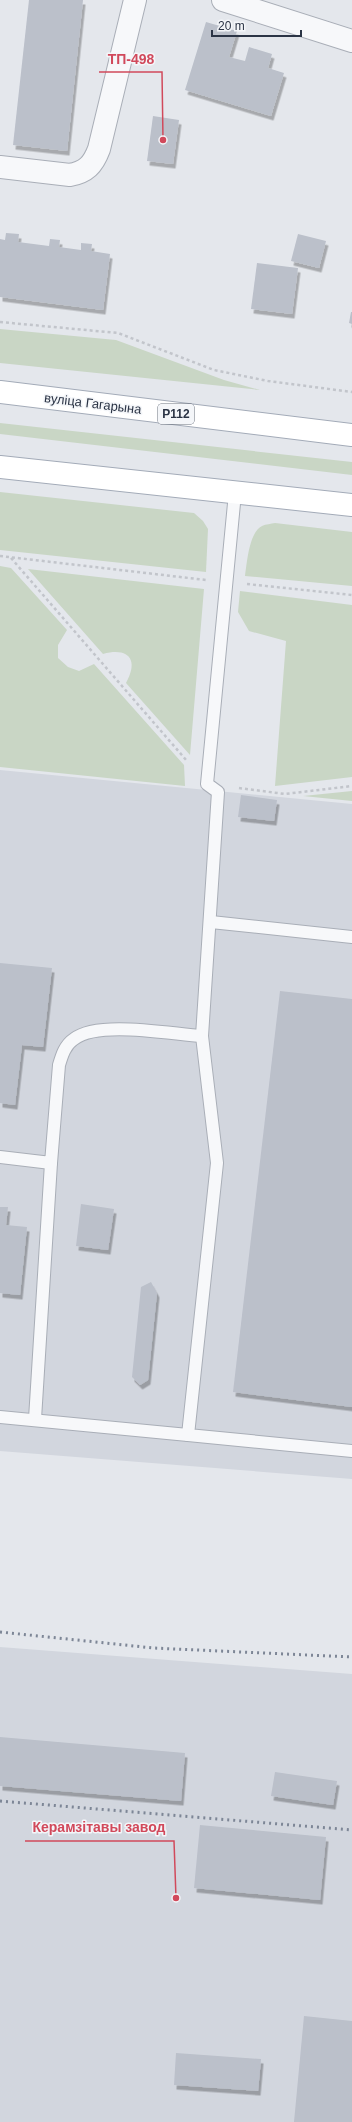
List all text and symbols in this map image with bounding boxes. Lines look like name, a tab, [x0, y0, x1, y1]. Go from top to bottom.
scale bar	[212, 12, 301, 38]
text: 20 m	[218, 19, 245, 33]
callout: ТП-498	[99, 46, 162, 72]
text: ТП-498	[108, 51, 155, 67]
street label: вуліца Гагарына	[43, 390, 143, 417]
road number: Р112	[158, 404, 194, 424]
callout: Керамзітавы завод	[25, 1815, 174, 1841]
text: Керамзітавы завод	[32, 1819, 166, 1835]

